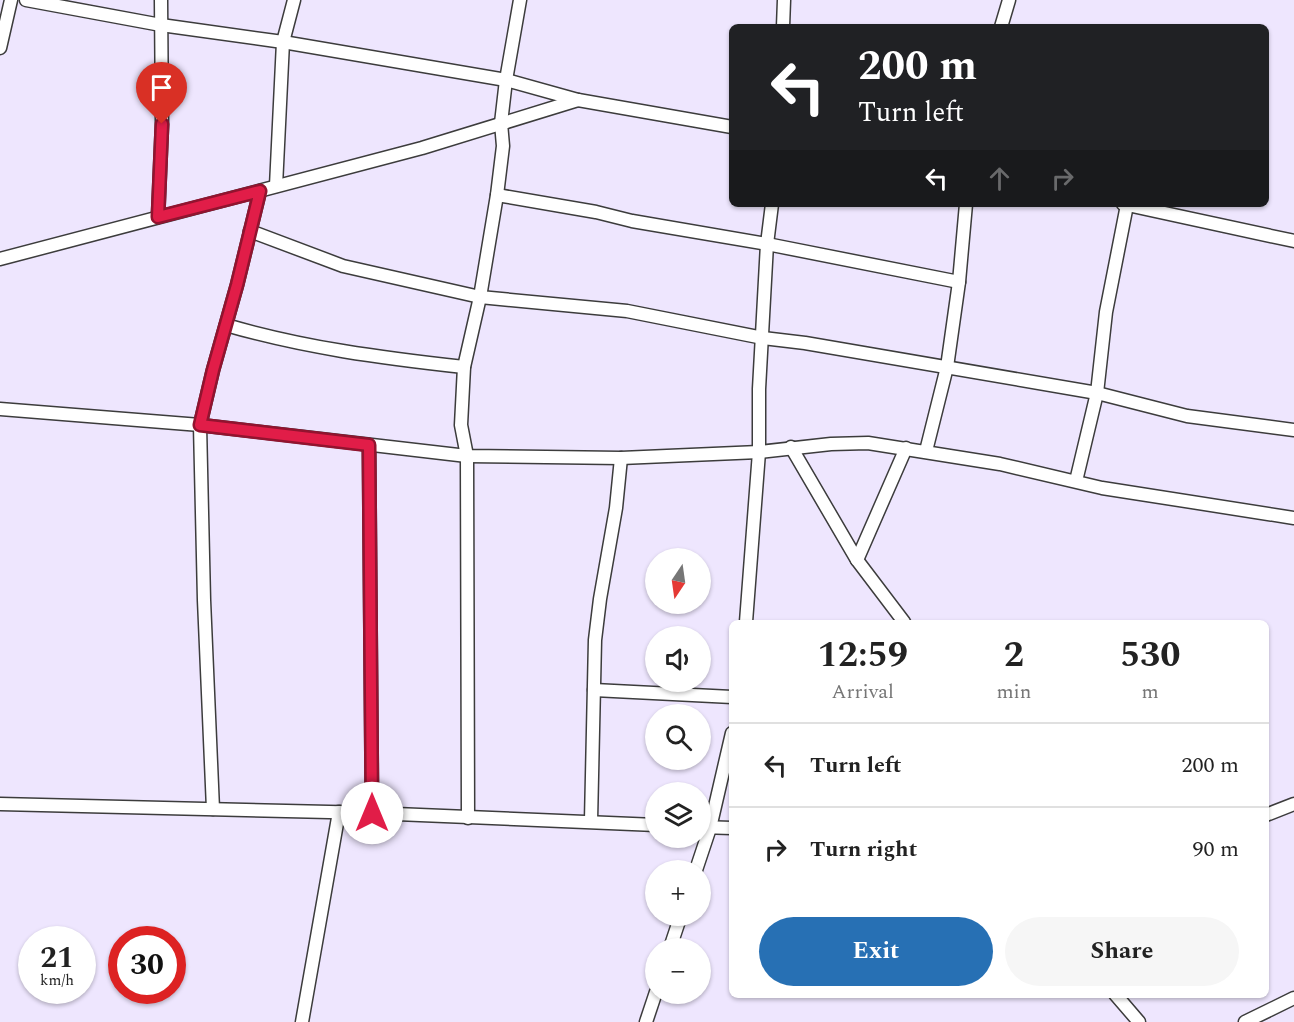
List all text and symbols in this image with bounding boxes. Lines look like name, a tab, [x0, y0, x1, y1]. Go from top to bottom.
text: 200 m	[858, 35, 977, 98]
icon: left	[759, 48, 837, 126]
pin	[136, 62, 187, 124]
icon: arrive	[145, 71, 178, 104]
text: Turn left	[858, 92, 964, 134]
icon: left	[920, 162, 953, 195]
icon: ahead	[983, 162, 1016, 195]
icon: right	[1046, 162, 1079, 195]
north arrow	[645, 548, 711, 614]
map controls	[645, 548, 711, 1004]
button: sound	[645, 626, 711, 692]
text: 12:59	[817, 628, 908, 683]
text: 2	[1004, 628, 1024, 683]
text: 530	[1120, 628, 1180, 683]
text: Arrival	[832, 677, 894, 707]
text: min	[996, 677, 1031, 707]
text: m	[1142, 677, 1159, 707]
button: search	[645, 704, 711, 770]
icon: left	[759, 749, 792, 782]
text: Turn left	[810, 749, 902, 782]
text: 200 m	[1182, 749, 1239, 782]
position arrow	[340, 781, 404, 845]
button: layers	[645, 782, 711, 848]
icon: right	[759, 833, 792, 866]
text: Turn right	[810, 833, 917, 866]
text: 90 m	[1193, 833, 1239, 866]
button: +	[645, 860, 711, 926]
button: Exit	[759, 917, 993, 986]
button: Share	[1005, 917, 1239, 986]
speed limit sign: 30	[108, 926, 186, 1004]
text: 21	[40, 935, 74, 981]
button: −	[645, 938, 711, 1004]
text: km/h	[40, 969, 74, 992]

